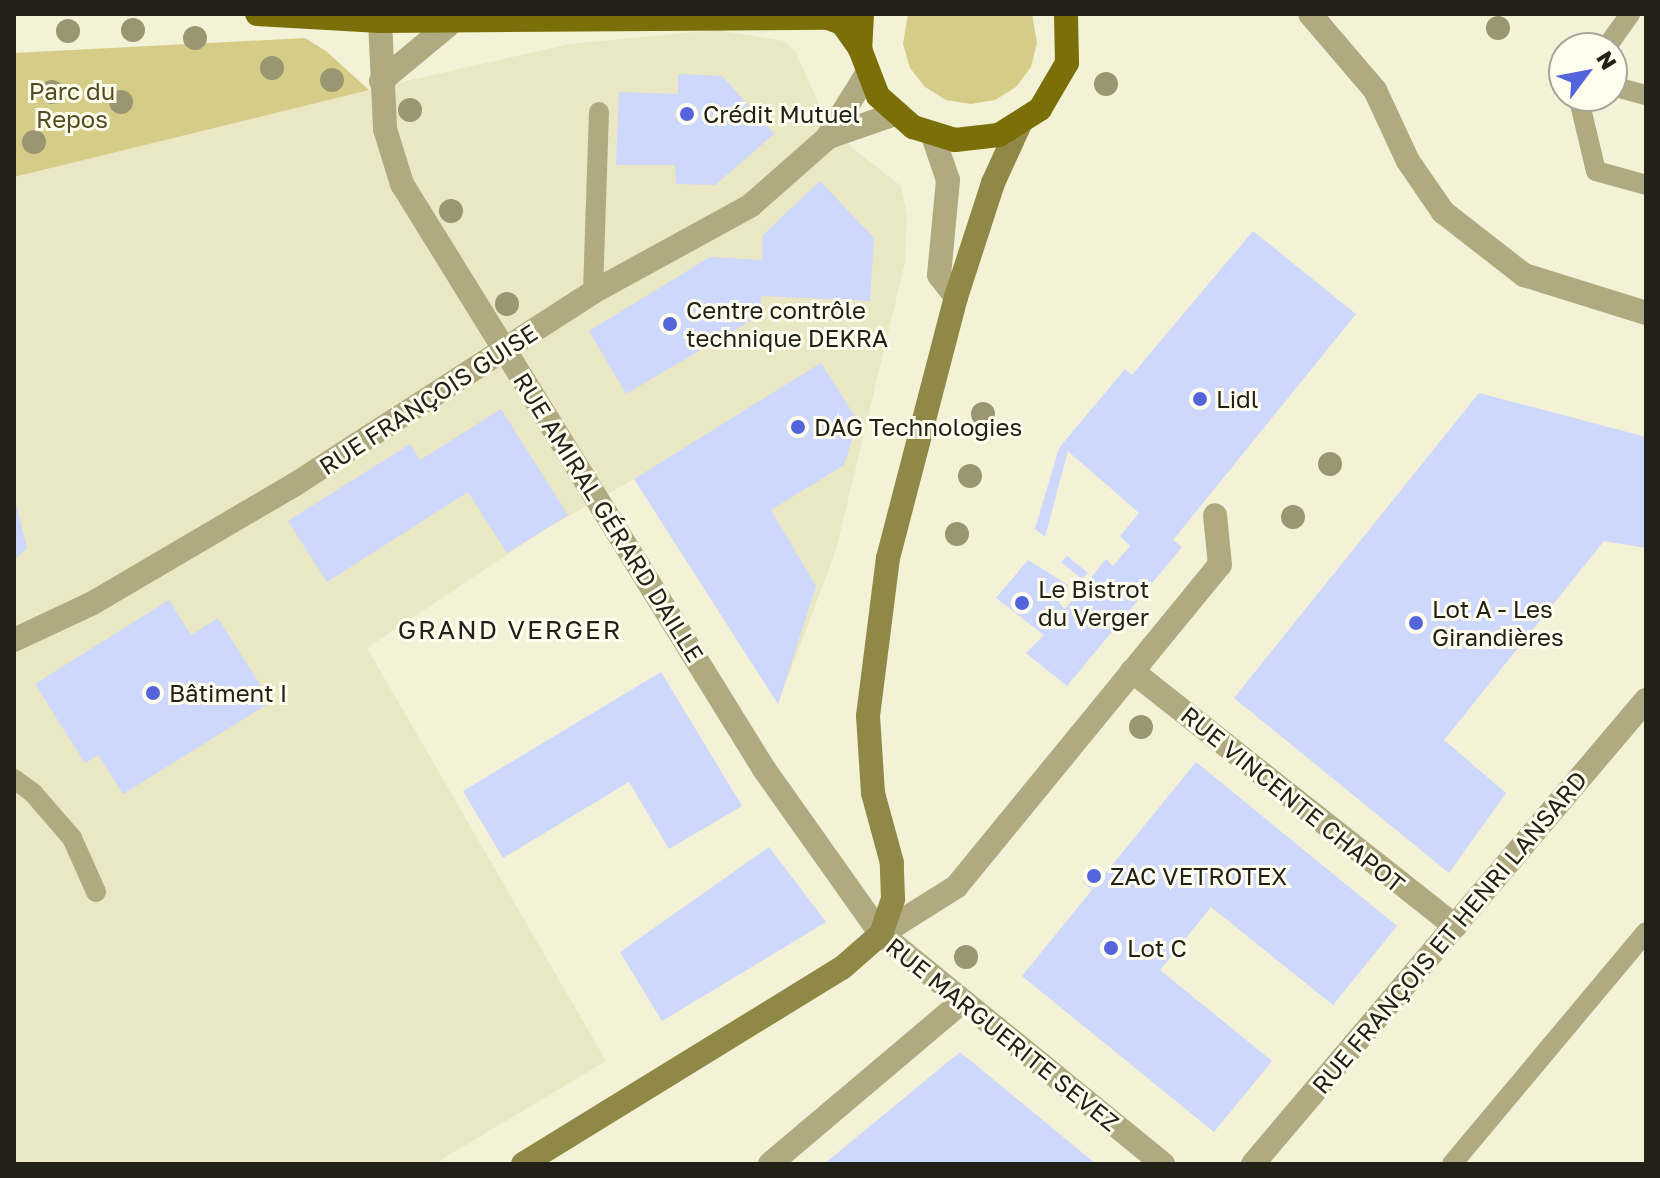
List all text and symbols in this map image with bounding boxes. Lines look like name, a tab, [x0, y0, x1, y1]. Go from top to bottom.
north arrow	[1548, 32, 1628, 112]
text: N	[1591, 46, 1623, 74]
park label: Parc du Repos	[29, 77, 115, 133]
place label: Crédit Mutuel	[703, 100, 860, 128]
marker: Crédit Mutuel	[678, 105, 696, 123]
place label: Centre contrôle technique DEKRA	[686, 296, 888, 352]
marker: Centre contrôle technique DEKRA	[661, 315, 679, 333]
street label: RUE FRANÇOIS GUISE	[314, 318, 542, 480]
street label: RUE AMIRAL GÉRARD DAILLE	[508, 367, 710, 667]
place label: Lidl	[1216, 385, 1259, 413]
marker: Lidl	[1191, 390, 1209, 408]
place label: DAG Technologies	[814, 413, 1022, 441]
marker: DAG Technologies	[789, 418, 807, 436]
place label: Le Bistrot du Verger	[1038, 575, 1149, 631]
marker: Le Bistrot du Verger	[1013, 594, 1031, 612]
place label: Lot A - Les Girandières	[1432, 595, 1564, 651]
district label: GRAND VERGER	[398, 614, 622, 646]
marker: Lot A - Les Girandières	[1407, 614, 1425, 632]
place label: Bâtiment I	[169, 679, 287, 707]
marker: Bâtiment I	[144, 684, 162, 702]
street label: RUE VINCENTE CHAPOT	[1175, 700, 1411, 898]
street label: RUE FRANÇOIS ET HENRI LANSARD	[1306, 765, 1592, 1099]
place label: ZAC VETROTEX	[1110, 862, 1287, 890]
marker: ZAC VETROTEX	[1085, 867, 1103, 885]
street label: RUE MARGUERITE SEVEZ	[881, 931, 1125, 1137]
place label: Lot C	[1127, 934, 1187, 962]
marker: Lot C	[1102, 939, 1120, 957]

